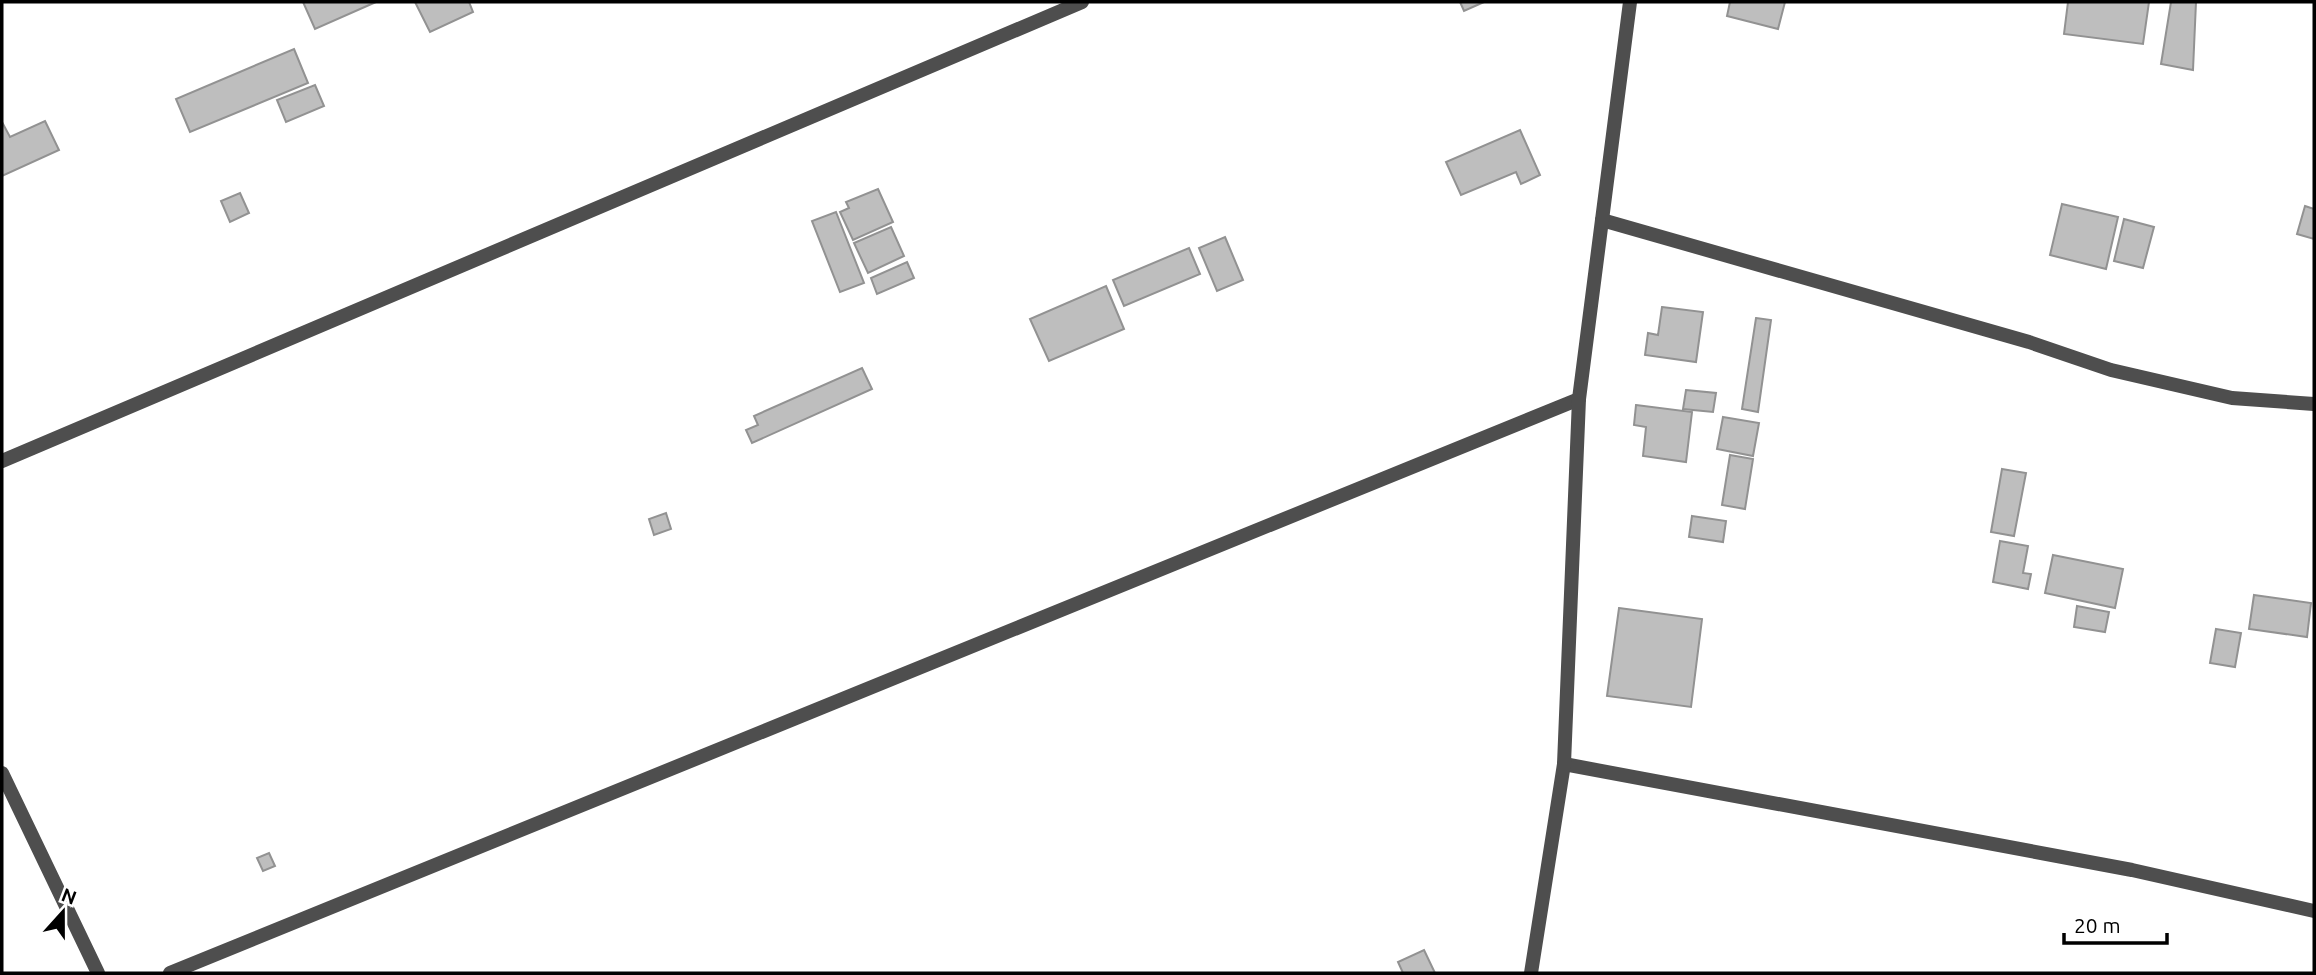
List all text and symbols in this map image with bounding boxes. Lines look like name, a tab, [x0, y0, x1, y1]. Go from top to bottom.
north arrow	[28, 877, 98, 947]
text: N	[59, 883, 80, 909]
scale bar	[2064, 902, 2167, 946]
text: 20 m	[2074, 913, 2121, 937]

